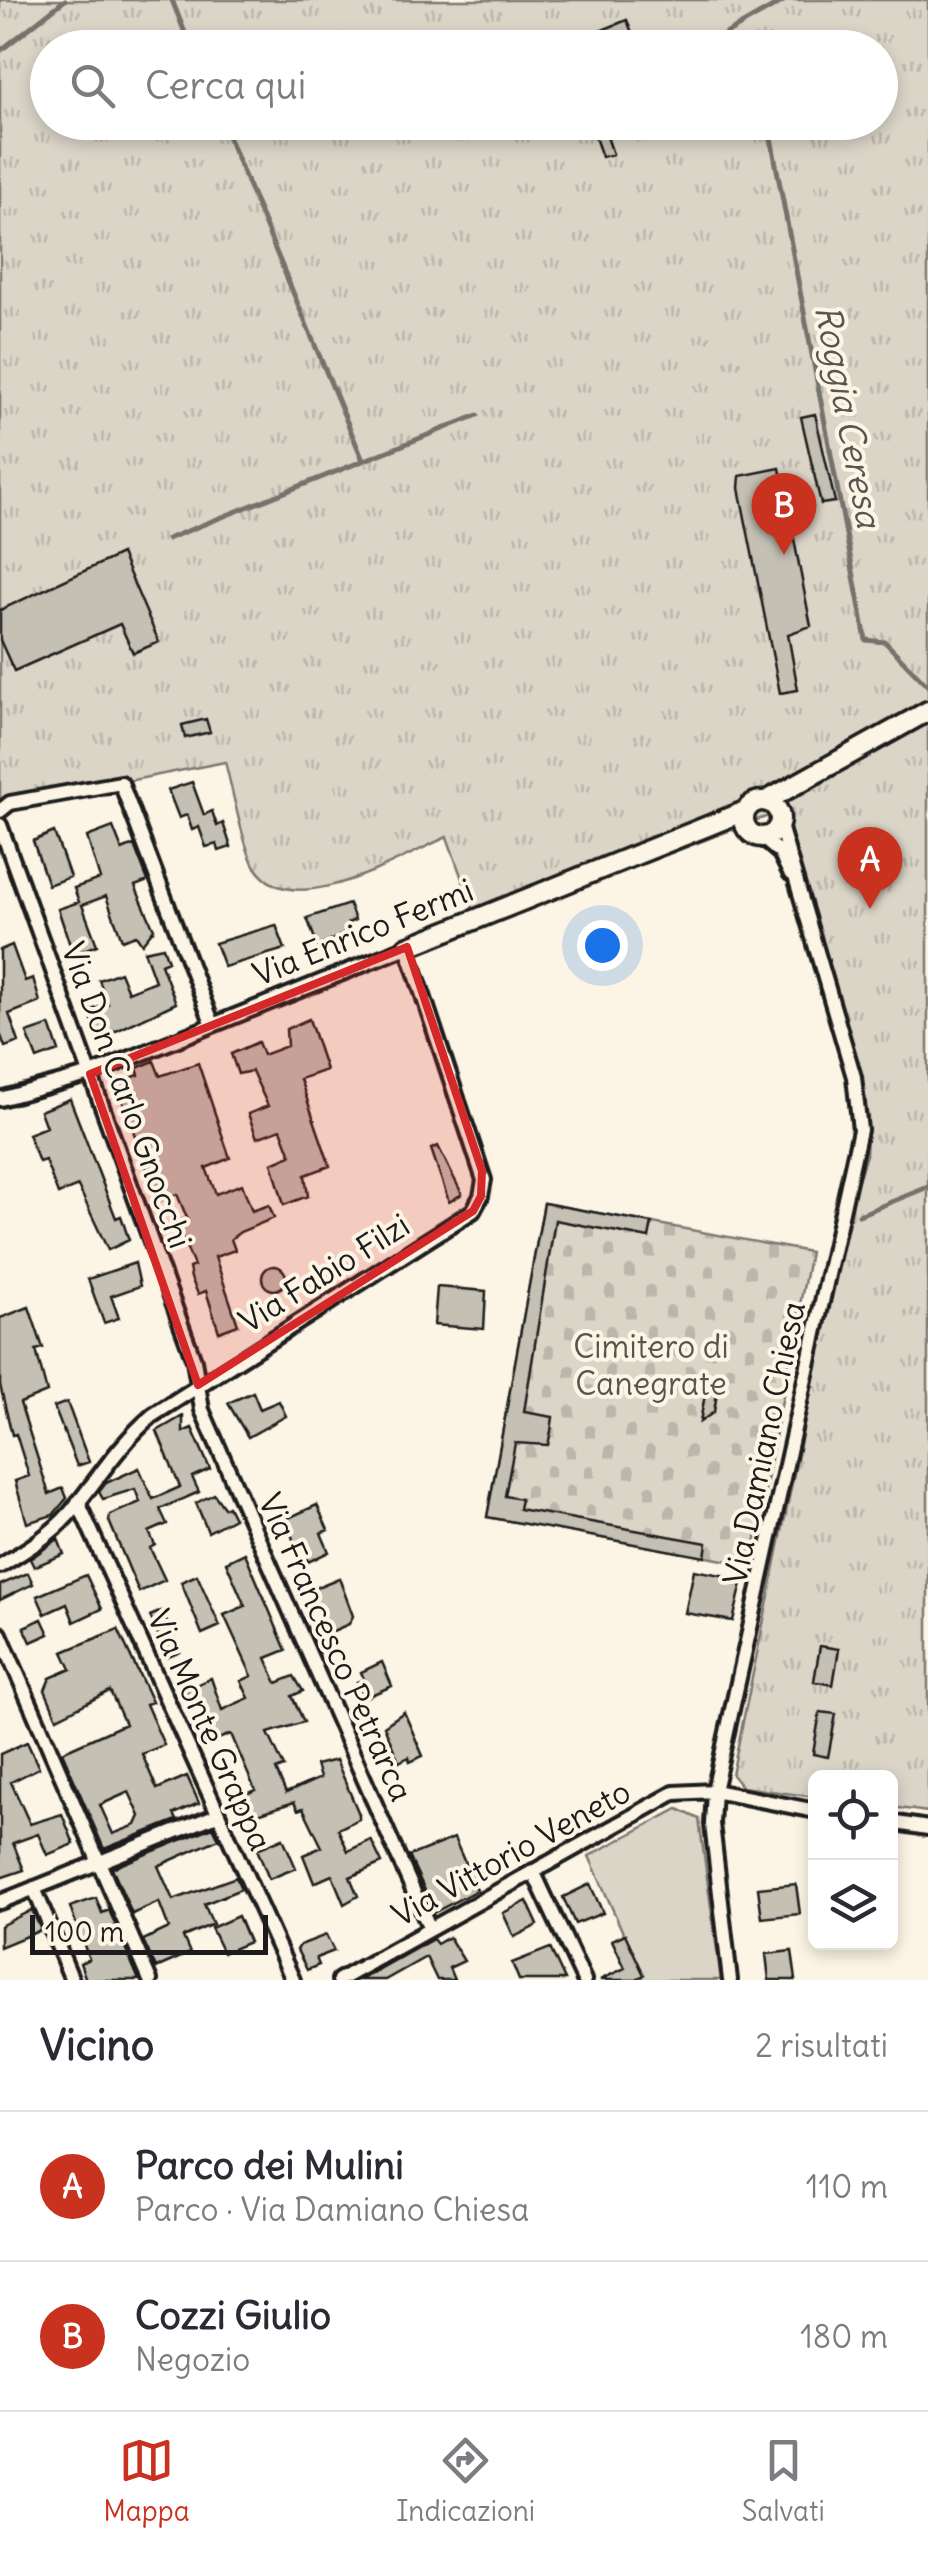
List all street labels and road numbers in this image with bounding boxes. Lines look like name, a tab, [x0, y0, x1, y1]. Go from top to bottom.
street label: Via Enrico Fermi	[247, 869, 479, 995]
street label: Via Don Carlo Gnocchi	[53, 937, 201, 1253]
street label: Via Fabio Filzi	[231, 1204, 417, 1342]
street label: Via Damiano Chiesa	[714, 1298, 814, 1588]
street label: Via Francesco Petrarca	[250, 1487, 422, 1807]
street label: Via Monte Grappa	[139, 1603, 281, 1857]
street label: Via Vittorio Veneto	[385, 1771, 637, 1935]

